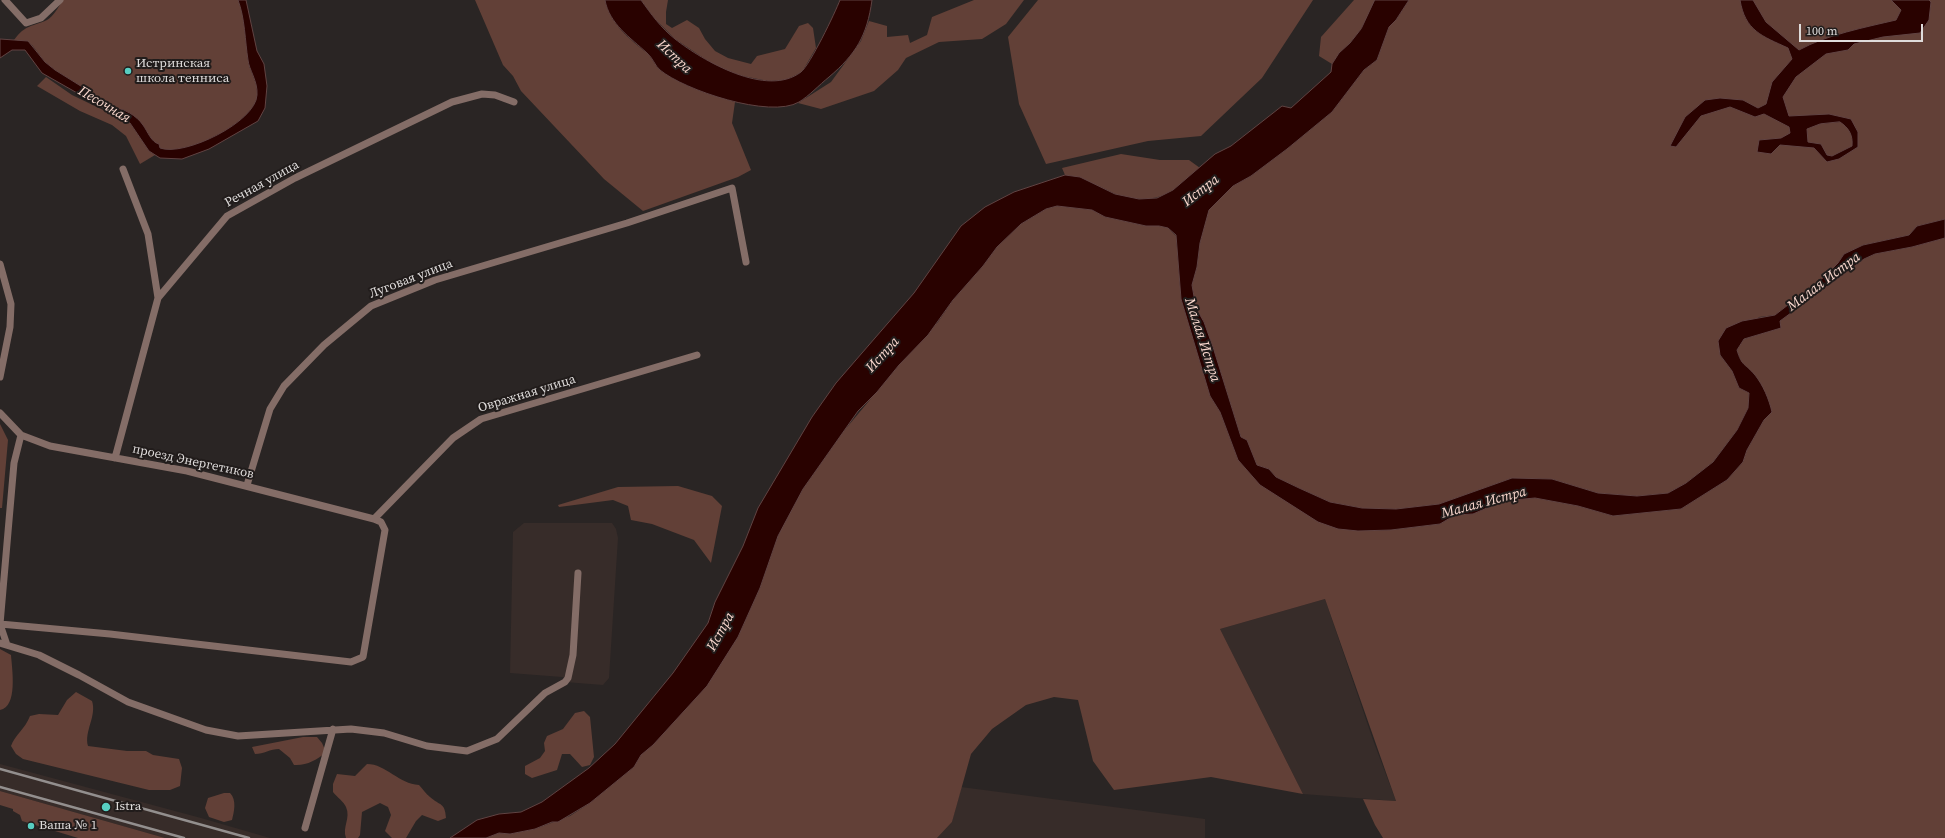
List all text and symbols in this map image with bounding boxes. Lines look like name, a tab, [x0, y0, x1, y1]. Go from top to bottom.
scale bar	[1801, 16, 1925, 42]
text: 100 m	[1806, 23, 1838, 39]
water label: Истра	[653, 37, 695, 77]
place label: Истринская школа тенниса	[136, 56, 229, 87]
marker: Истринская школа тенниса	[123, 66, 133, 76]
water label: Песочная	[75, 83, 133, 127]
street label: Речная улица	[222, 157, 302, 211]
water label: Истра	[1179, 171, 1223, 211]
water label: Малая Истра	[1784, 249, 1864, 315]
street label: Луговая улица	[367, 256, 455, 302]
water label: Малая Истра	[1181, 296, 1223, 384]
water label: Истра	[863, 334, 903, 376]
street label: Овражная улица	[476, 372, 578, 416]
street label: проезд Энергетиков	[131, 441, 255, 483]
water label: Малая Истра	[1440, 484, 1528, 522]
water label: Истра	[703, 610, 739, 654]
place label: Istra	[115, 799, 141, 815]
marker: Istra	[100, 801, 112, 813]
place label: Ваша № 1	[39, 818, 97, 834]
marker: Ваша № 1	[26, 821, 36, 831]

